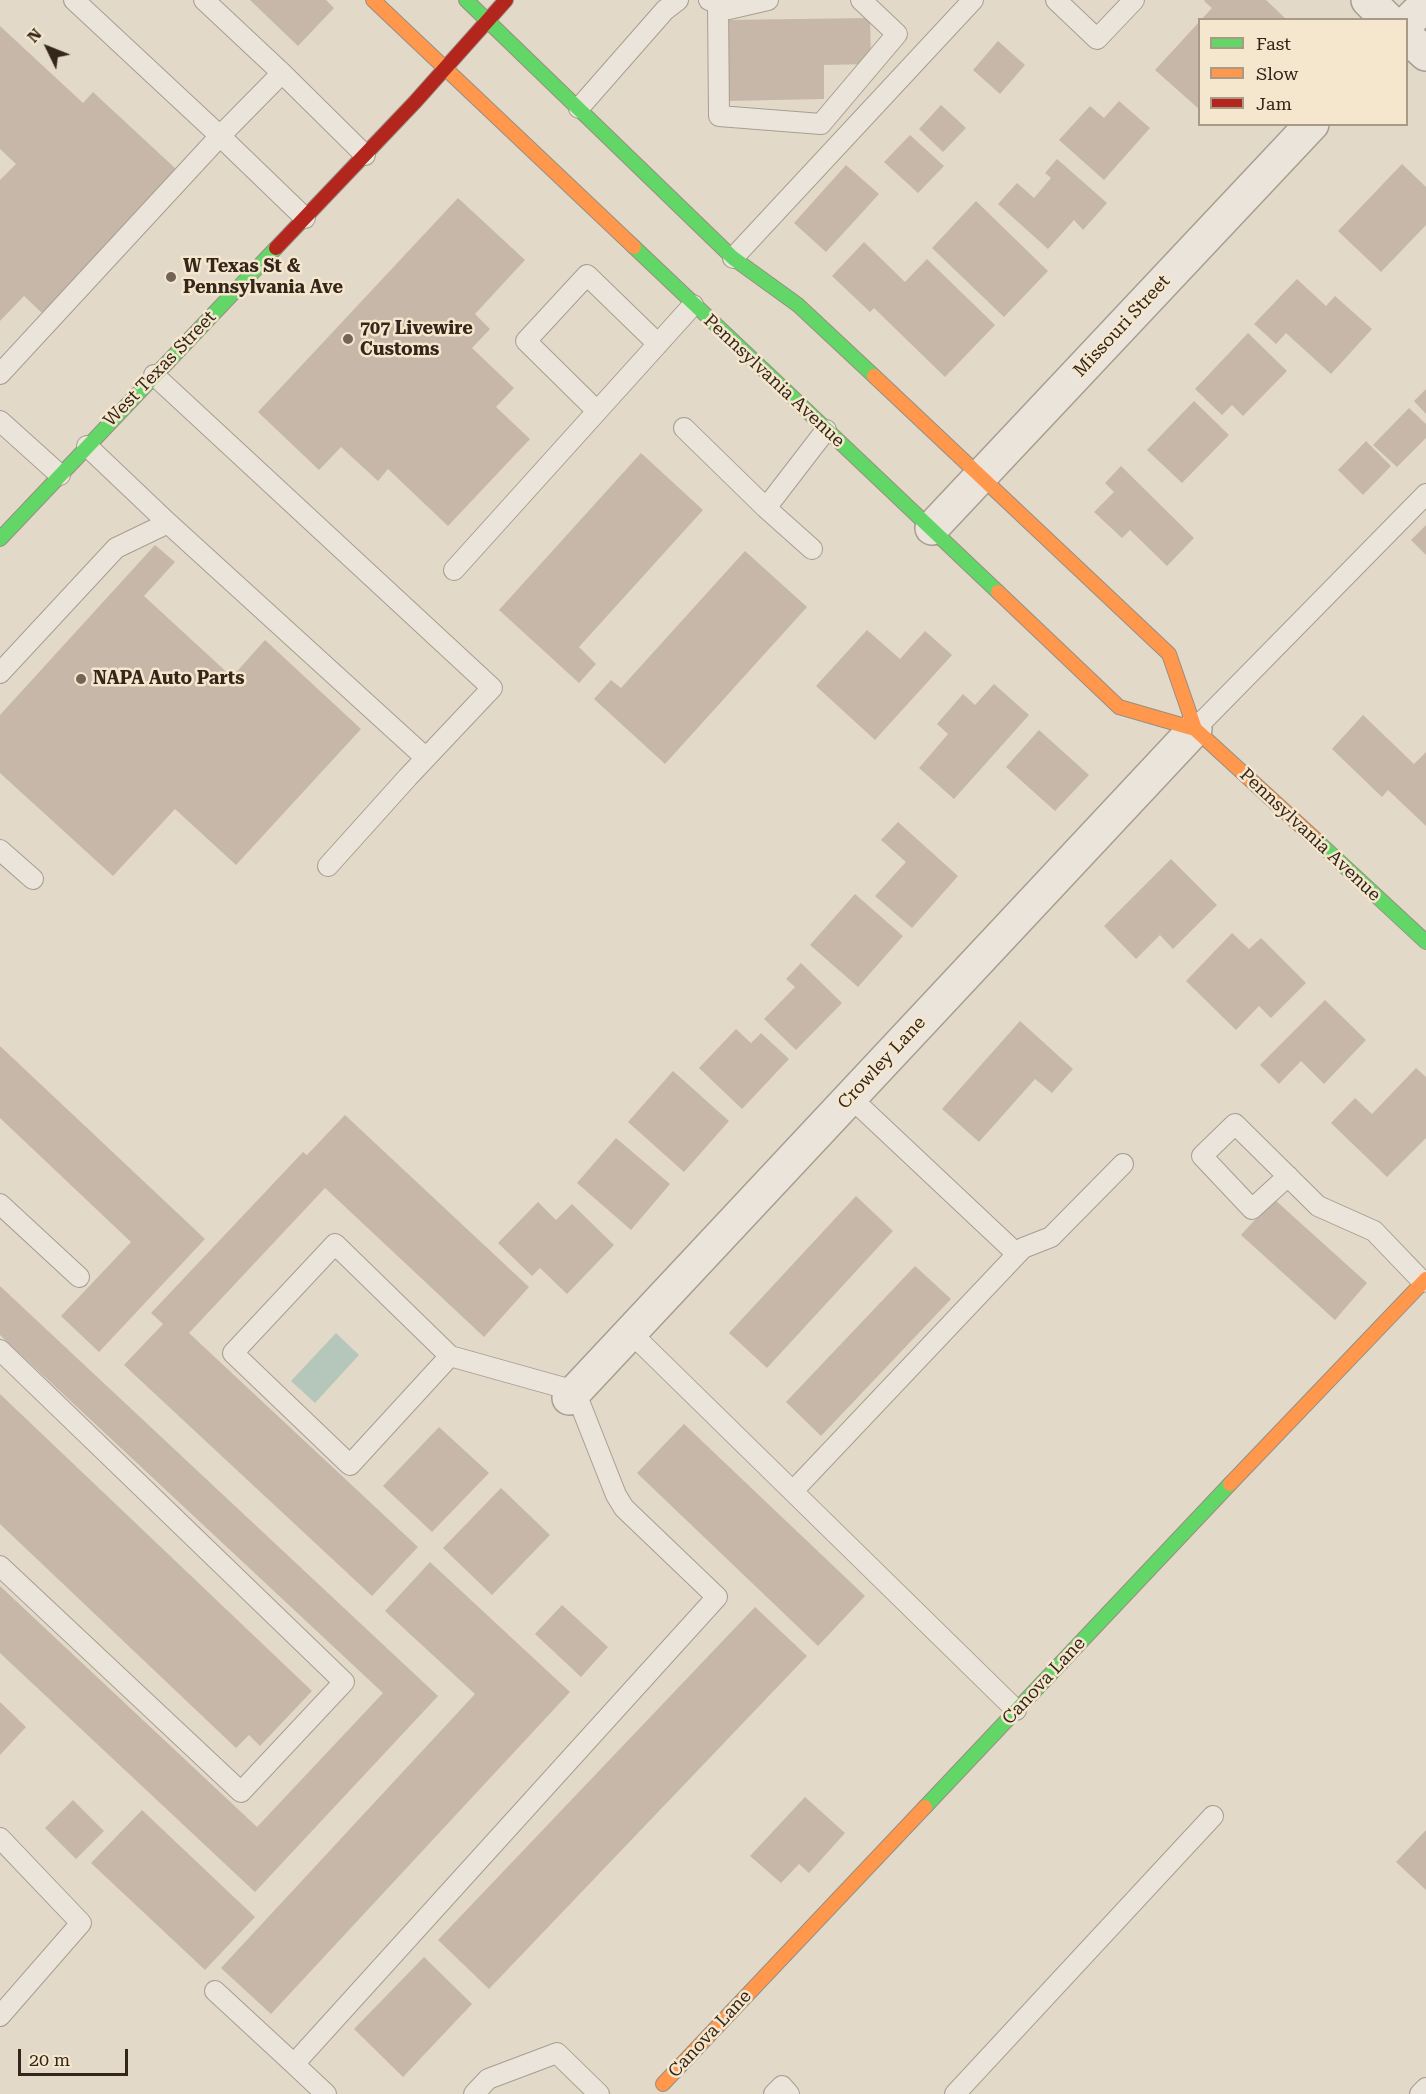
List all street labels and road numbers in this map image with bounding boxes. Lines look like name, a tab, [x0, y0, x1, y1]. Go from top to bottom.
street label: Missouri Street	[1069, 271, 1175, 381]
street label: West Texas Street	[99, 307, 221, 431]
street label: Pennsylvania Avenue	[699, 310, 849, 452]
street label: Pennsylvania Avenue	[1235, 764, 1385, 906]
street label: Crowley Lane	[834, 1012, 930, 1114]
street label: Canova Lane	[998, 1633, 1090, 1729]
street label: Canova Lane	[664, 1986, 756, 2082]

